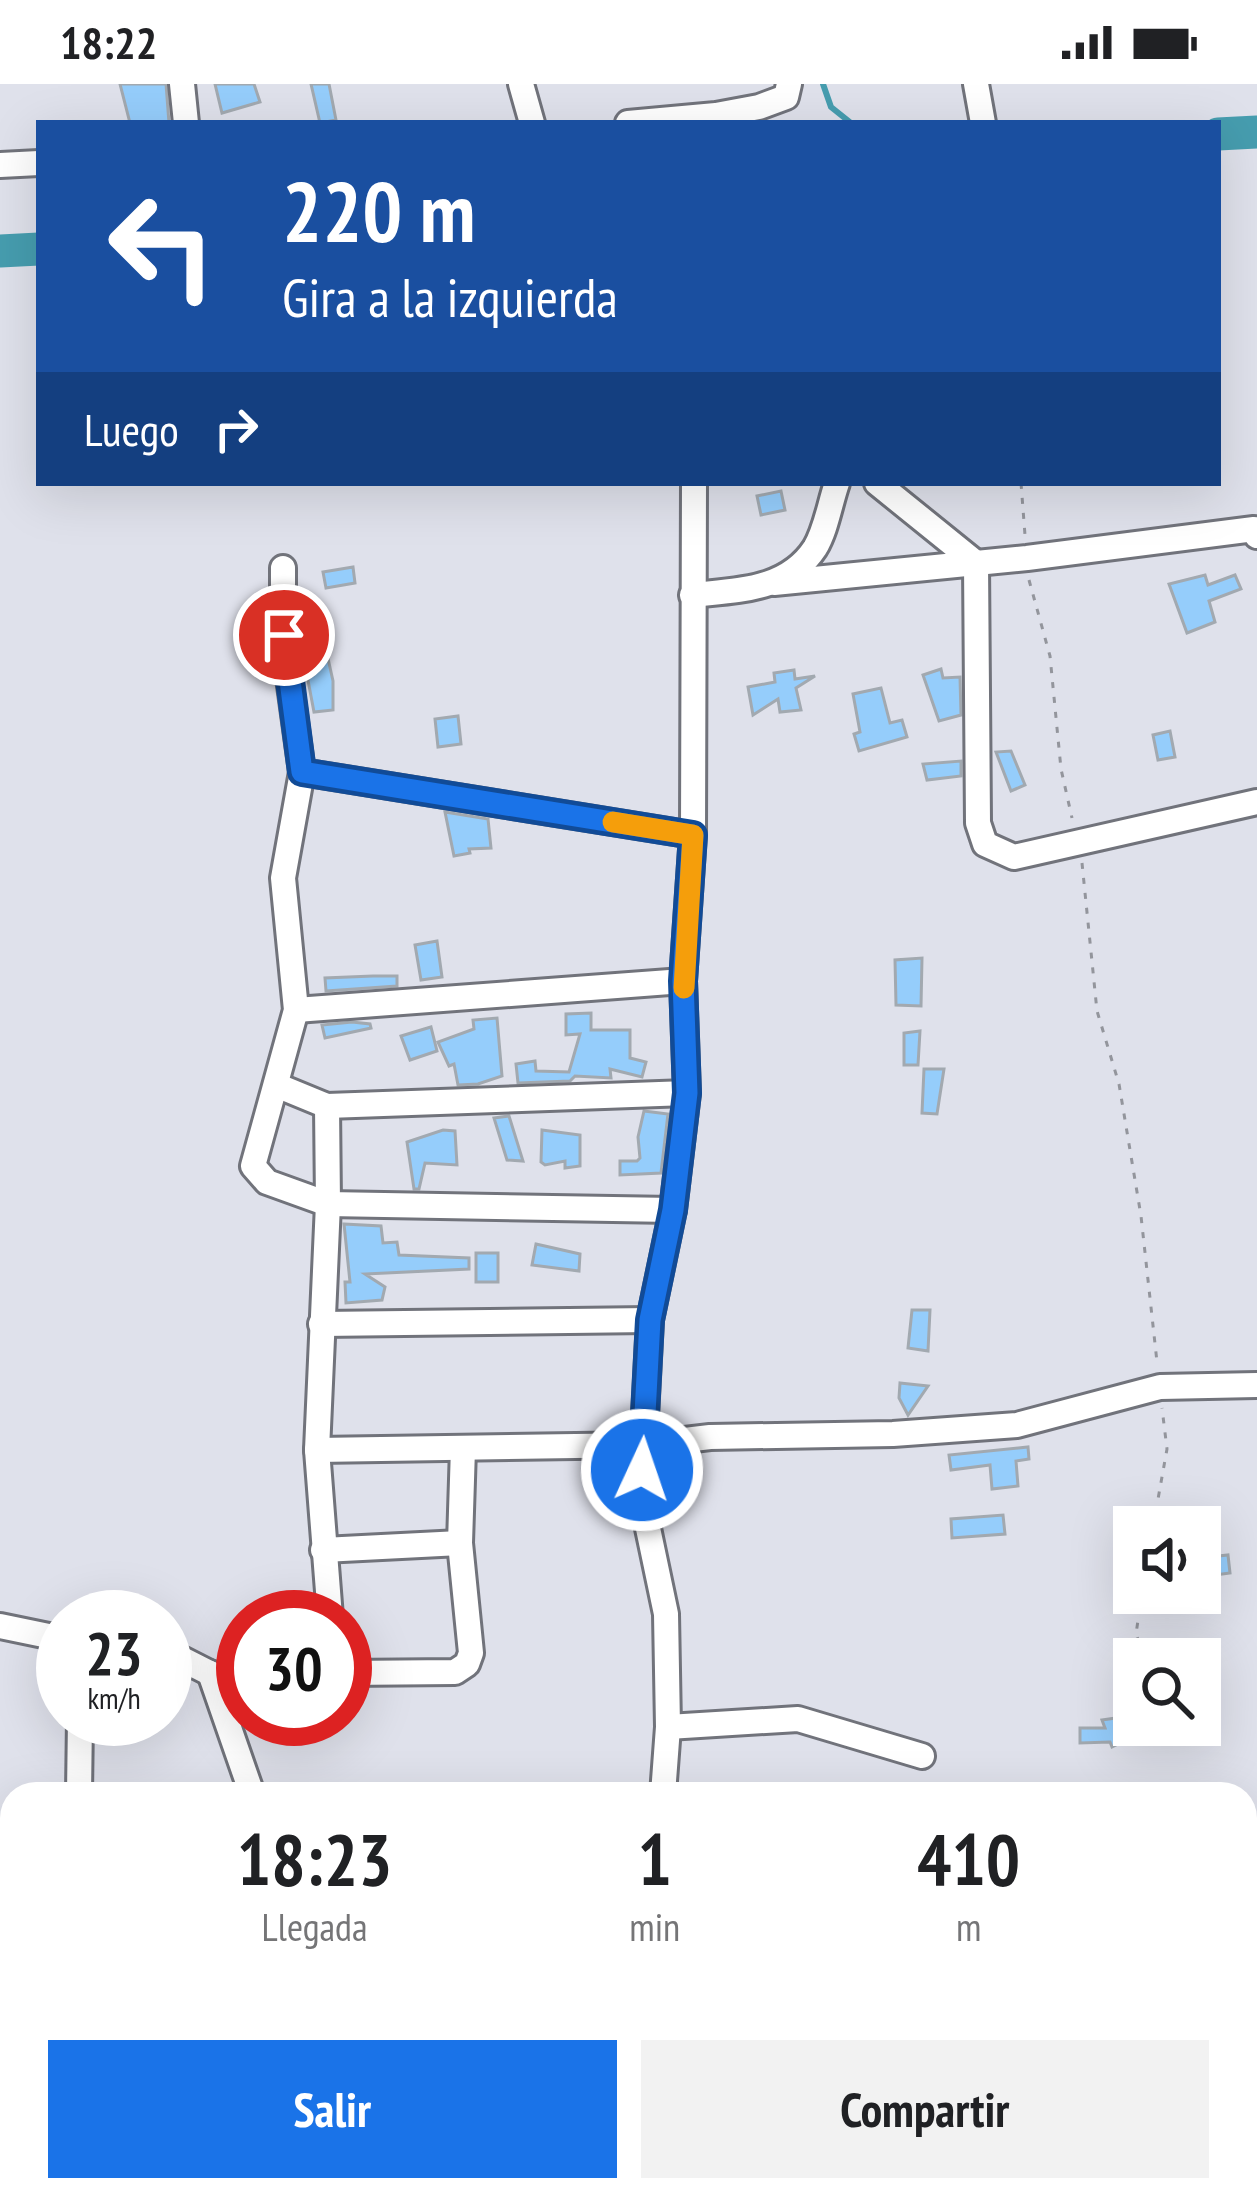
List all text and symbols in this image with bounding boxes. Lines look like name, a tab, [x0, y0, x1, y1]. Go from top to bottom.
text: 18:22	[60, 13, 157, 71]
text: 220 m	[282, 156, 475, 265]
icon: left	[84, 168, 240, 324]
text: Gira a la izquierda	[282, 262, 618, 332]
icon: right	[203, 396, 269, 462]
text: Luego	[84, 400, 179, 458]
pin	[233, 584, 335, 686]
icon: arrive	[251, 602, 317, 668]
position arrow	[579, 1407, 705, 1533]
map controls	[1113, 1506, 1221, 1746]
button: sound	[1113, 1506, 1221, 1614]
speed limit sign: 30	[216, 1590, 372, 1746]
text: 23	[85, 1614, 143, 1692]
button: search	[1113, 1638, 1221, 1746]
text: km/h	[87, 1678, 141, 1717]
text: 18:23	[237, 1812, 393, 1905]
text: 1	[638, 1812, 672, 1905]
text: 410	[917, 1812, 1020, 1905]
text: Llegada	[262, 1901, 368, 1952]
text: min	[629, 1901, 680, 1952]
text: m	[956, 1901, 981, 1952]
button: Salir	[48, 2040, 617, 2178]
button: Compartir	[641, 2040, 1209, 2178]

